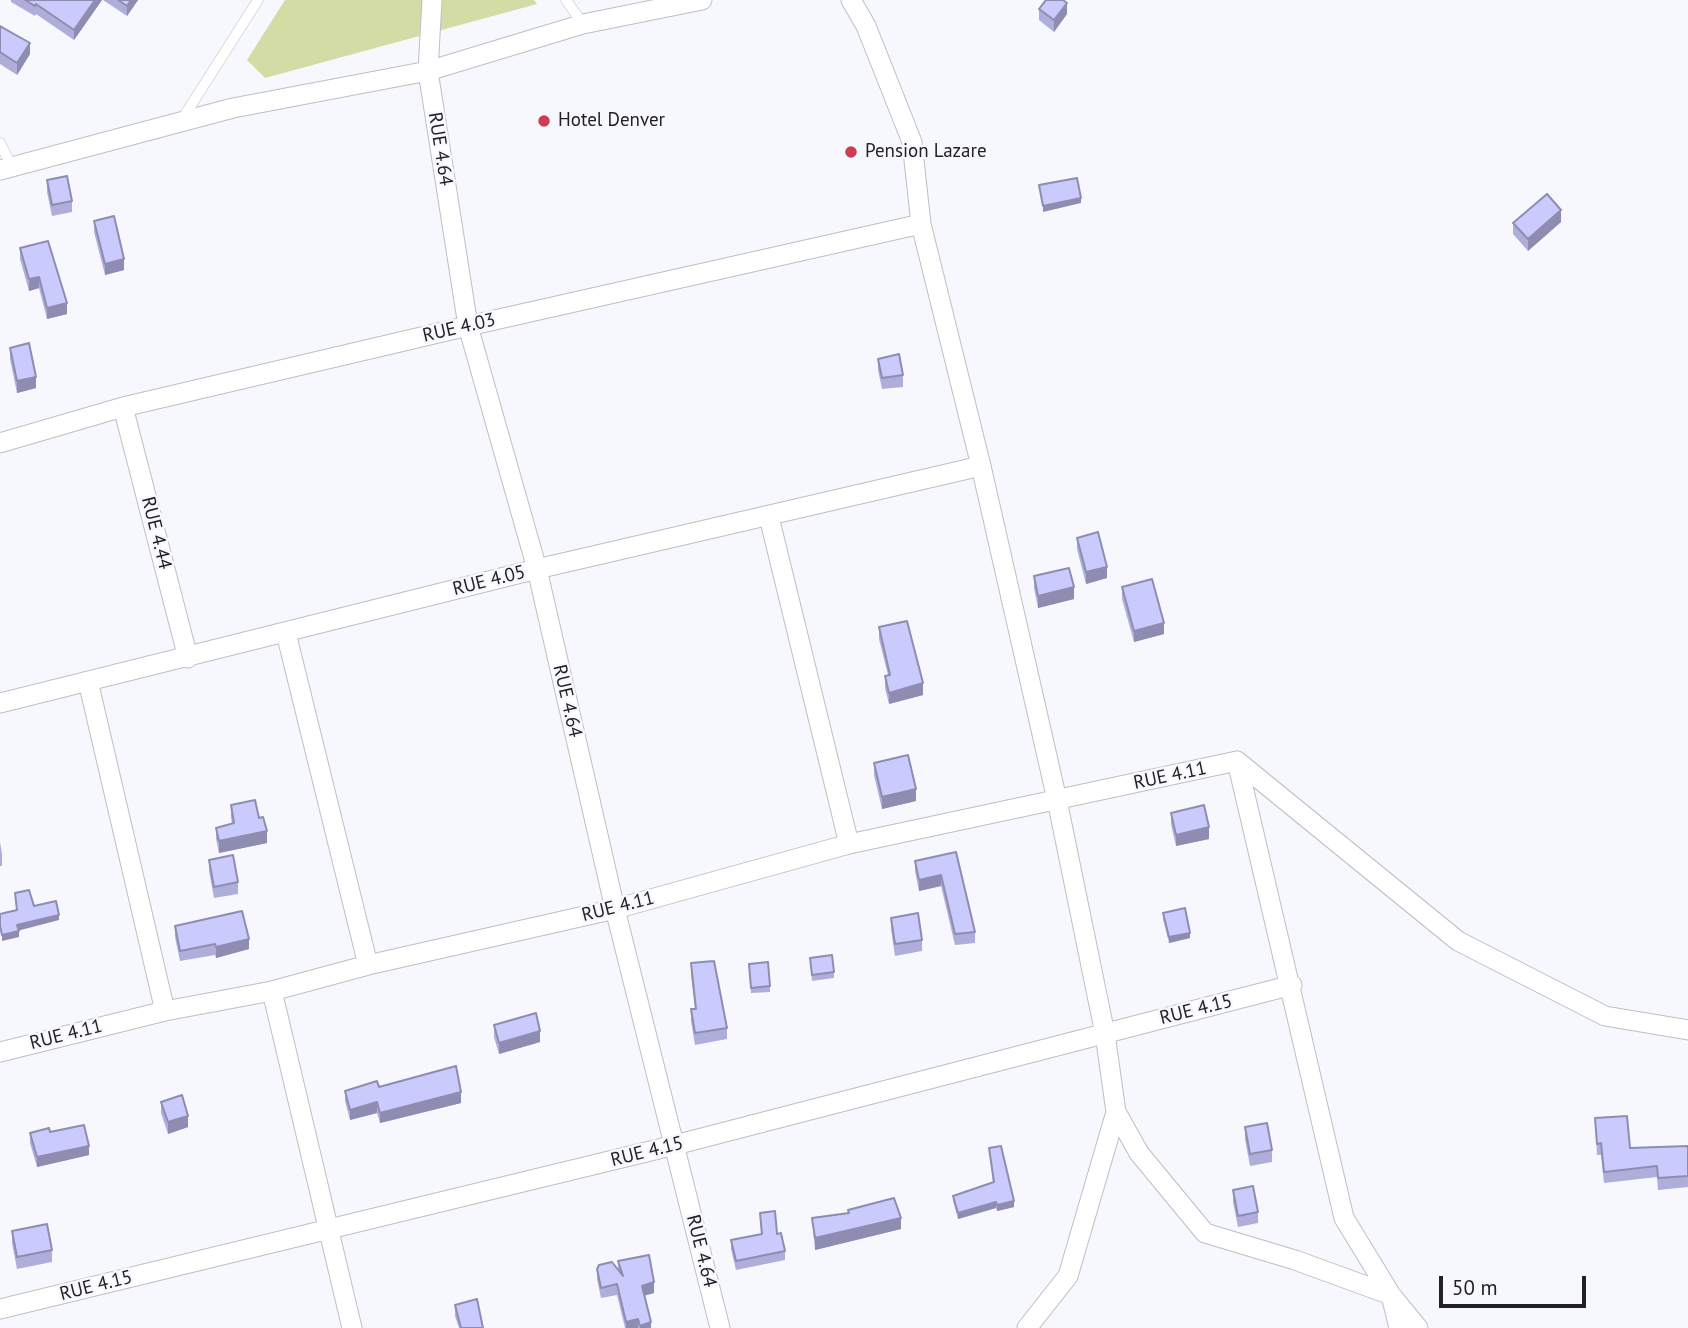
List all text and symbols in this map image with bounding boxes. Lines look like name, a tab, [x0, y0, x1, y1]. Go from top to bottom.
place label: Hotel Denver	[558, 110, 665, 132]
street label: RUE 4.64	[423, 111, 457, 187]
marker: Hotel Denver	[536, 113, 552, 129]
place label: Pension Lazare	[865, 141, 987, 163]
marker: Pension Lazare	[843, 144, 859, 160]
street label: RUE 4.03	[420, 309, 498, 347]
street label: RUE 4.44	[136, 494, 176, 572]
street label: RUE 4.05	[450, 561, 528, 601]
street label: RUE 4.64	[548, 662, 586, 740]
street label: RUE 4.11	[1131, 757, 1209, 795]
street label: RUE 4.11	[579, 887, 657, 927]
street label: RUE 4.15	[1157, 990, 1235, 1030]
street label: RUE 4.11	[27, 1015, 105, 1055]
street label: RUE 4.15	[608, 1132, 686, 1172]
street label: RUE 4.64	[681, 1212, 721, 1290]
scale bar	[1443, 1262, 1590, 1306]
street label: RUE 4.15	[57, 1266, 135, 1306]
text: 50 m	[1452, 1274, 1498, 1301]

